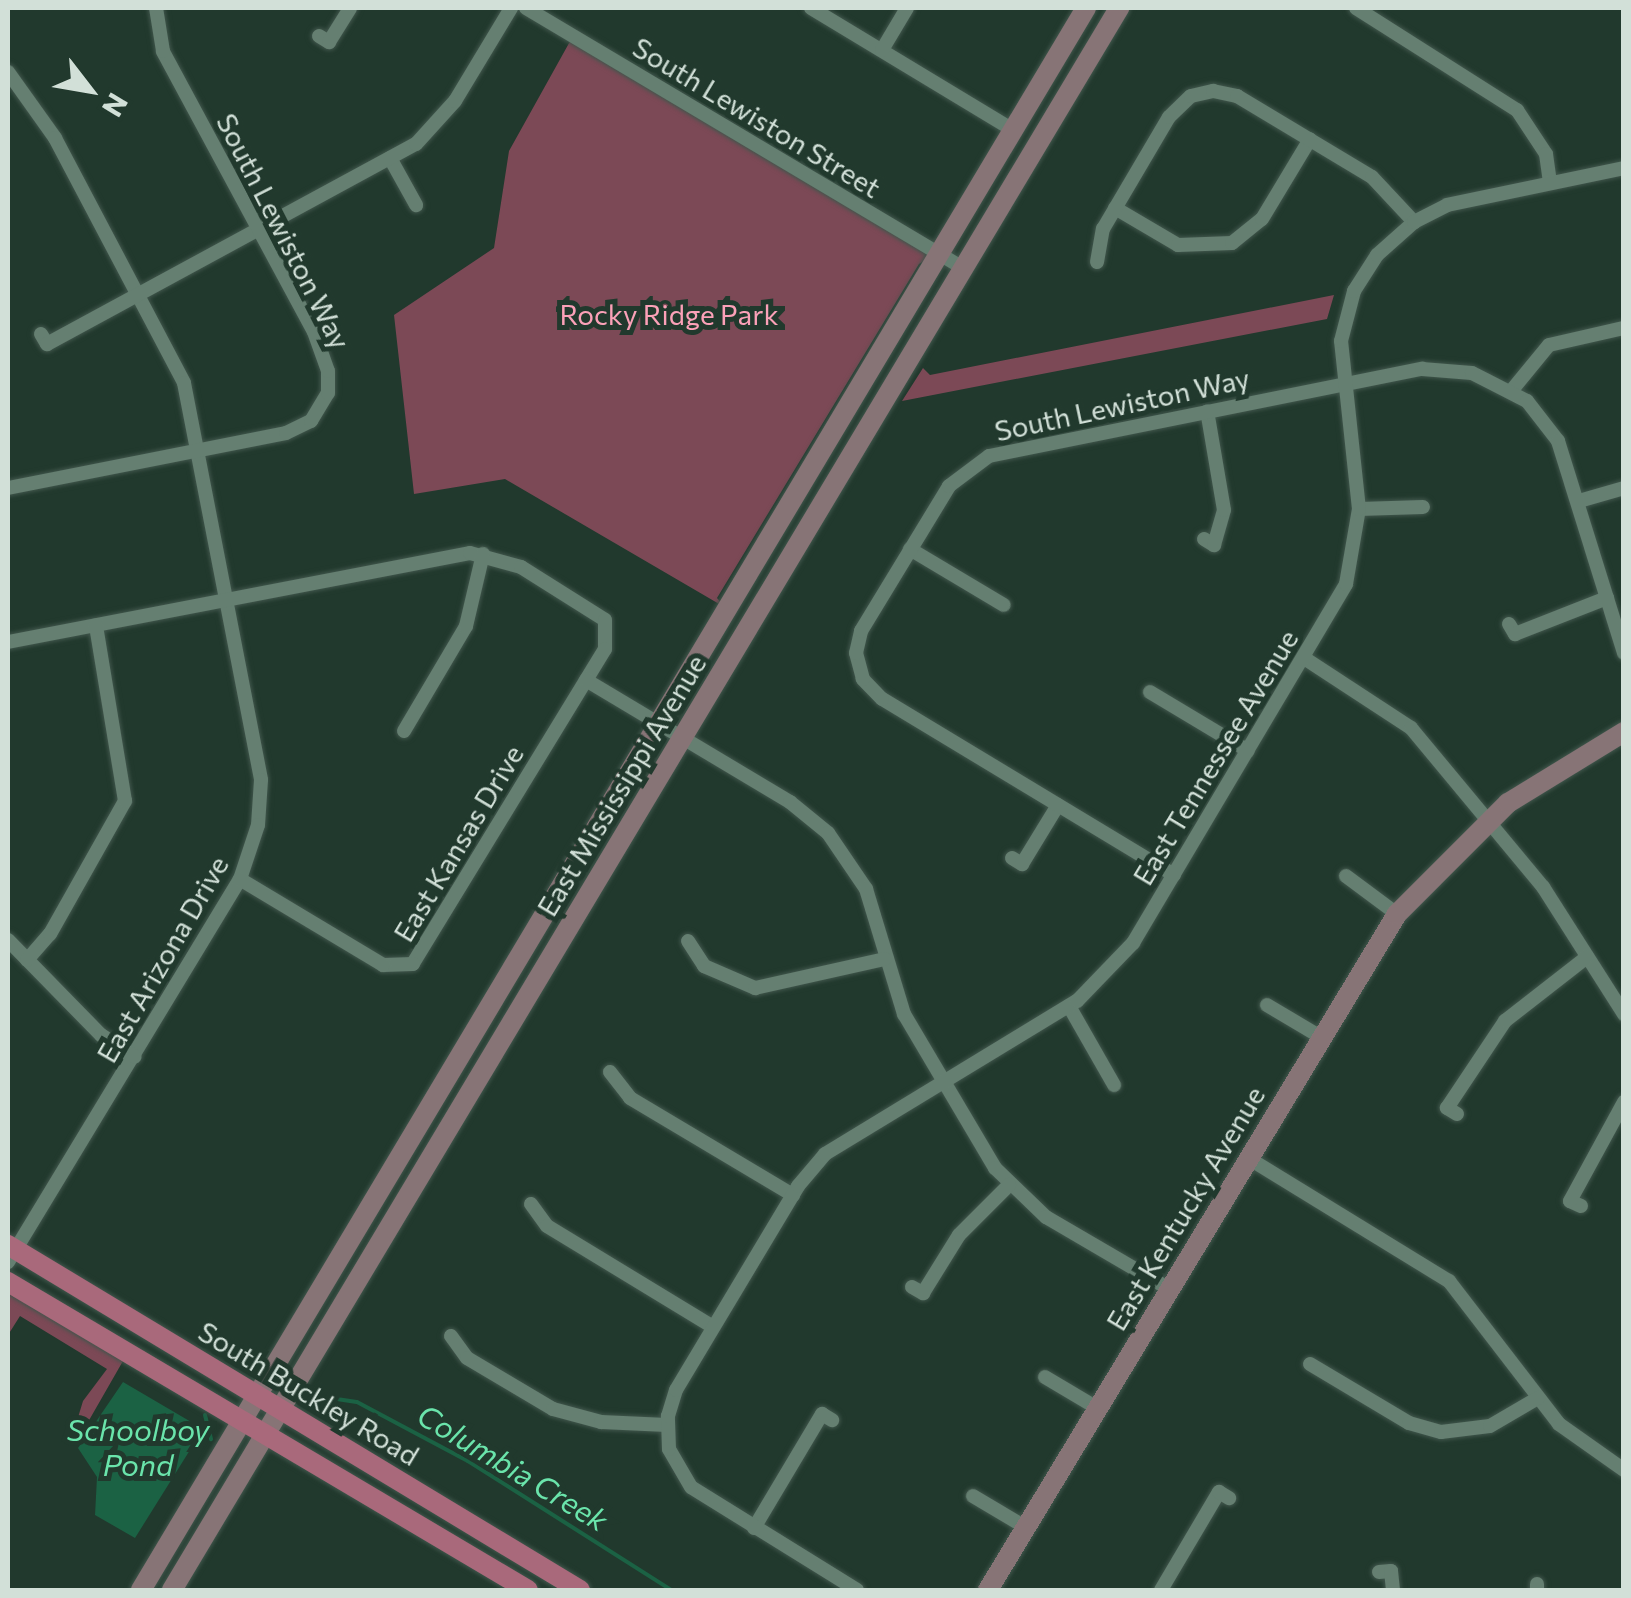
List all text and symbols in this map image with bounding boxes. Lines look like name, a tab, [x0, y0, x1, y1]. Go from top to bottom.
street label: South Lewiston Street	[627, 30, 887, 204]
north arrow	[40, 40, 140, 140]
text: N	[96, 88, 136, 123]
street label: South Lewiston Way	[210, 108, 358, 354]
park label: Rocky Ridge Park	[559, 297, 779, 331]
street label: South Lewiston Way	[991, 361, 1253, 447]
street label: East Tennessee Avenue	[1125, 623, 1305, 891]
street label: East Mississippi Avenue	[530, 648, 712, 922]
street label: East Kansas Drive	[386, 739, 530, 947]
street label: East Arizona Drive	[89, 850, 235, 1068]
street label: East Kentucky Avenue	[1099, 1080, 1271, 1336]
street label: South Buckley Road	[193, 1314, 425, 1472]
water label: Columbia Creek	[411, 1396, 615, 1538]
water label: Schoolboy Pond	[66, 1411, 210, 1482]

